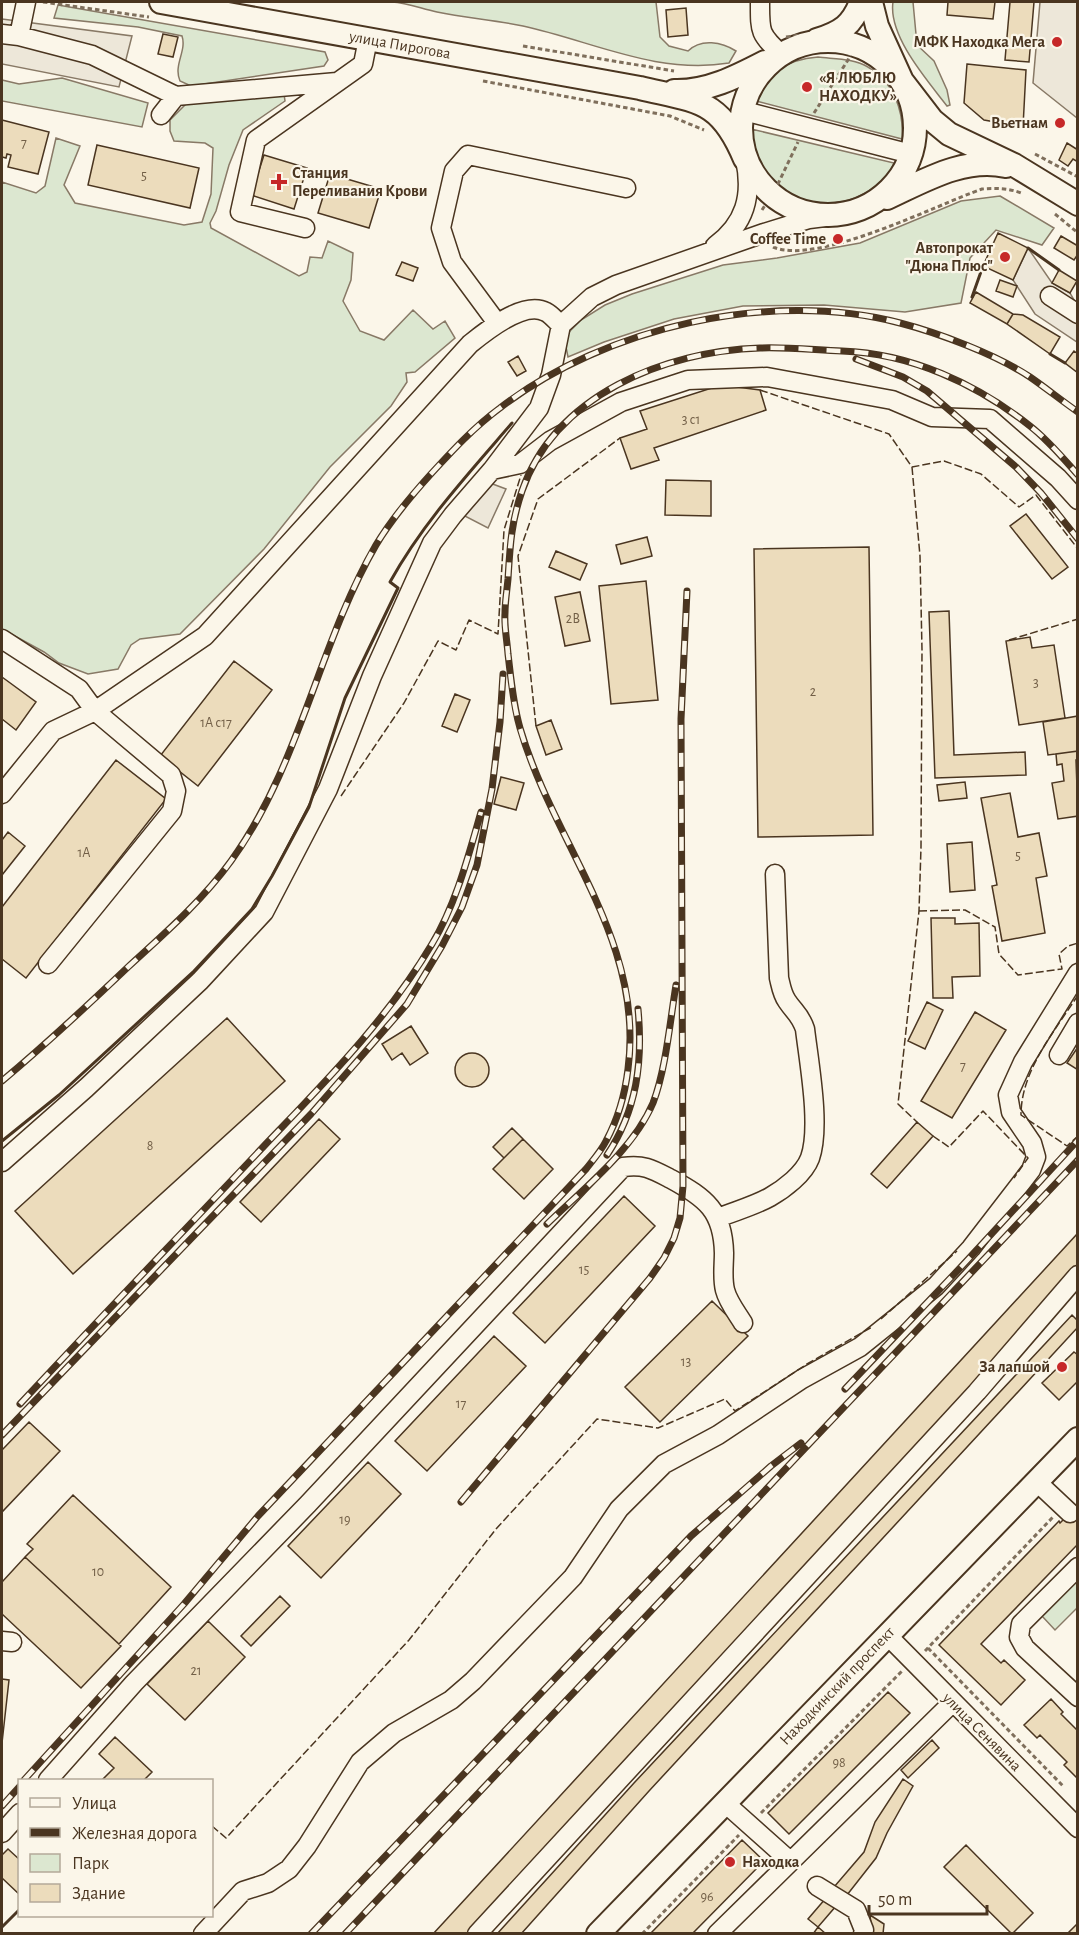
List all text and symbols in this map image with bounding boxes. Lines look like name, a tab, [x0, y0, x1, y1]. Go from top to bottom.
street label: улица Пирогова	[347, 28, 452, 63]
place label: МФК Находка Мега	[913, 34, 1045, 50]
marker: МФК Находка Мега	[1050, 35, 1064, 49]
place label: «Я ЛЮБЛЮ НАХОДКУ»	[819, 70, 897, 104]
marker: «Я ЛЮБЛЮ НАХОДКУ»	[800, 80, 814, 94]
place label: Вьетнам	[991, 115, 1048, 131]
marker: Вьетнам	[1053, 116, 1067, 130]
house number: 7	[21, 136, 27, 150]
place label: Станция Переливания Крови	[292, 165, 427, 199]
house number: 5	[141, 169, 147, 183]
marker: Станция Переливания Крови	[270, 173, 288, 191]
place label: Coffee Time	[750, 231, 826, 247]
marker: Coffee Time	[831, 232, 845, 246]
place label: Автопрокат "Дюна Плюс"	[905, 240, 994, 274]
marker: Автопрокат "Дюна Плюс"	[998, 250, 1012, 264]
house number: 3 с1	[682, 413, 700, 427]
house number: 2В	[566, 612, 580, 626]
house number: 3	[1033, 676, 1039, 690]
house number: 2	[810, 685, 816, 699]
house number: 1А с17	[200, 716, 232, 730]
house number: 1А	[77, 846, 91, 860]
house number: 5	[1015, 849, 1021, 863]
house number: 7	[960, 1059, 966, 1073]
house number: 8	[147, 1139, 153, 1153]
house number: 15	[579, 1263, 589, 1277]
house number: 13	[681, 1355, 692, 1369]
place label: За лапшой	[979, 1359, 1050, 1375]
marker: За лапшой	[1055, 1360, 1069, 1374]
house number: 17	[456, 1397, 466, 1411]
house number: 19	[339, 1513, 351, 1527]
house number: 10	[92, 1565, 104, 1579]
street label: Находкинский проспект	[777, 1624, 898, 1748]
house number: 21	[190, 1664, 202, 1678]
street label: улица Сенявина	[938, 1689, 1024, 1775]
house number: 98	[832, 1756, 846, 1770]
legend	[18, 1779, 213, 1917]
text: Улица	[72, 1795, 117, 1813]
text: Железная дорога	[72, 1825, 197, 1843]
place label: Находка	[742, 1854, 800, 1870]
text: Парк	[72, 1855, 110, 1873]
marker: Находка	[723, 1855, 737, 1869]
scale bar	[869, 1878, 988, 1916]
text: Здание	[72, 1885, 126, 1903]
house number: 96	[700, 1890, 714, 1904]
text: 50 m	[878, 1891, 912, 1909]

